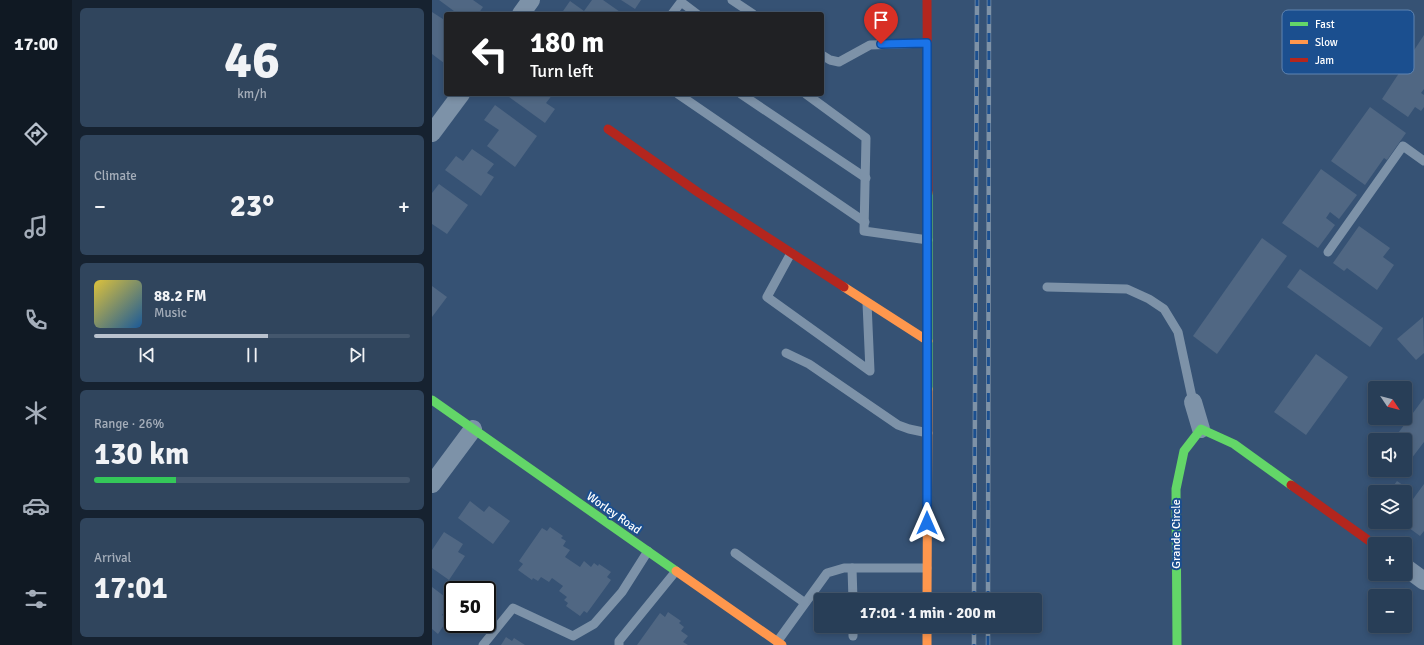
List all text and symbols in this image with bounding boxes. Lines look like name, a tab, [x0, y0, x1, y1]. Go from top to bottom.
pin	[864, 3, 898, 44]
icon: arrive	[870, 9, 892, 31]
legend	[1282, 10, 1414, 74]
text: Fast	[1315, 18, 1335, 31]
text: 180 m	[530, 26, 604, 60]
text: 46	[224, 28, 280, 92]
icon: left	[464, 28, 516, 80]
text: 17:00	[14, 33, 58, 55]
text: Slow	[1315, 36, 1338, 49]
text: Jam	[1315, 54, 1334, 67]
text: Turn left	[530, 60, 593, 82]
text: km/h	[237, 86, 267, 102]
icon: directions	[22, 120, 50, 148]
text: Climate	[94, 168, 137, 184]
text: 23°	[230, 188, 274, 225]
text: −	[94, 193, 106, 220]
text: +	[398, 193, 410, 220]
icon: music	[22, 213, 50, 241]
text: 88.2 FM	[154, 287, 206, 305]
text: Music	[154, 305, 187, 321]
icon: phone	[22, 306, 50, 334]
icon: previous	[136, 344, 158, 366]
icon: pause	[241, 344, 263, 366]
icon: next	[346, 344, 368, 366]
north arrow	[1368, 381, 1412, 425]
map controls	[1368, 381, 1412, 633]
icon: climate	[22, 399, 50, 427]
text: Range · 26%	[94, 416, 164, 432]
button: sound	[1368, 433, 1412, 477]
text: 130 km	[94, 436, 189, 473]
button: layers	[1368, 485, 1412, 529]
street label: Worley Road	[583, 489, 644, 538]
icon: car	[22, 492, 50, 520]
street label: Grande Circle	[1169, 499, 1184, 569]
position arrow	[906, 502, 948, 544]
button: +	[1368, 537, 1412, 581]
text: Arrival	[94, 550, 131, 566]
text: 17:01	[94, 570, 168, 607]
speed limit sign: 50	[444, 581, 496, 633]
icon: filters	[22, 585, 50, 613]
button: −	[1368, 589, 1412, 633]
text: 17:01 · 1 min · 200 m	[860, 604, 996, 622]

